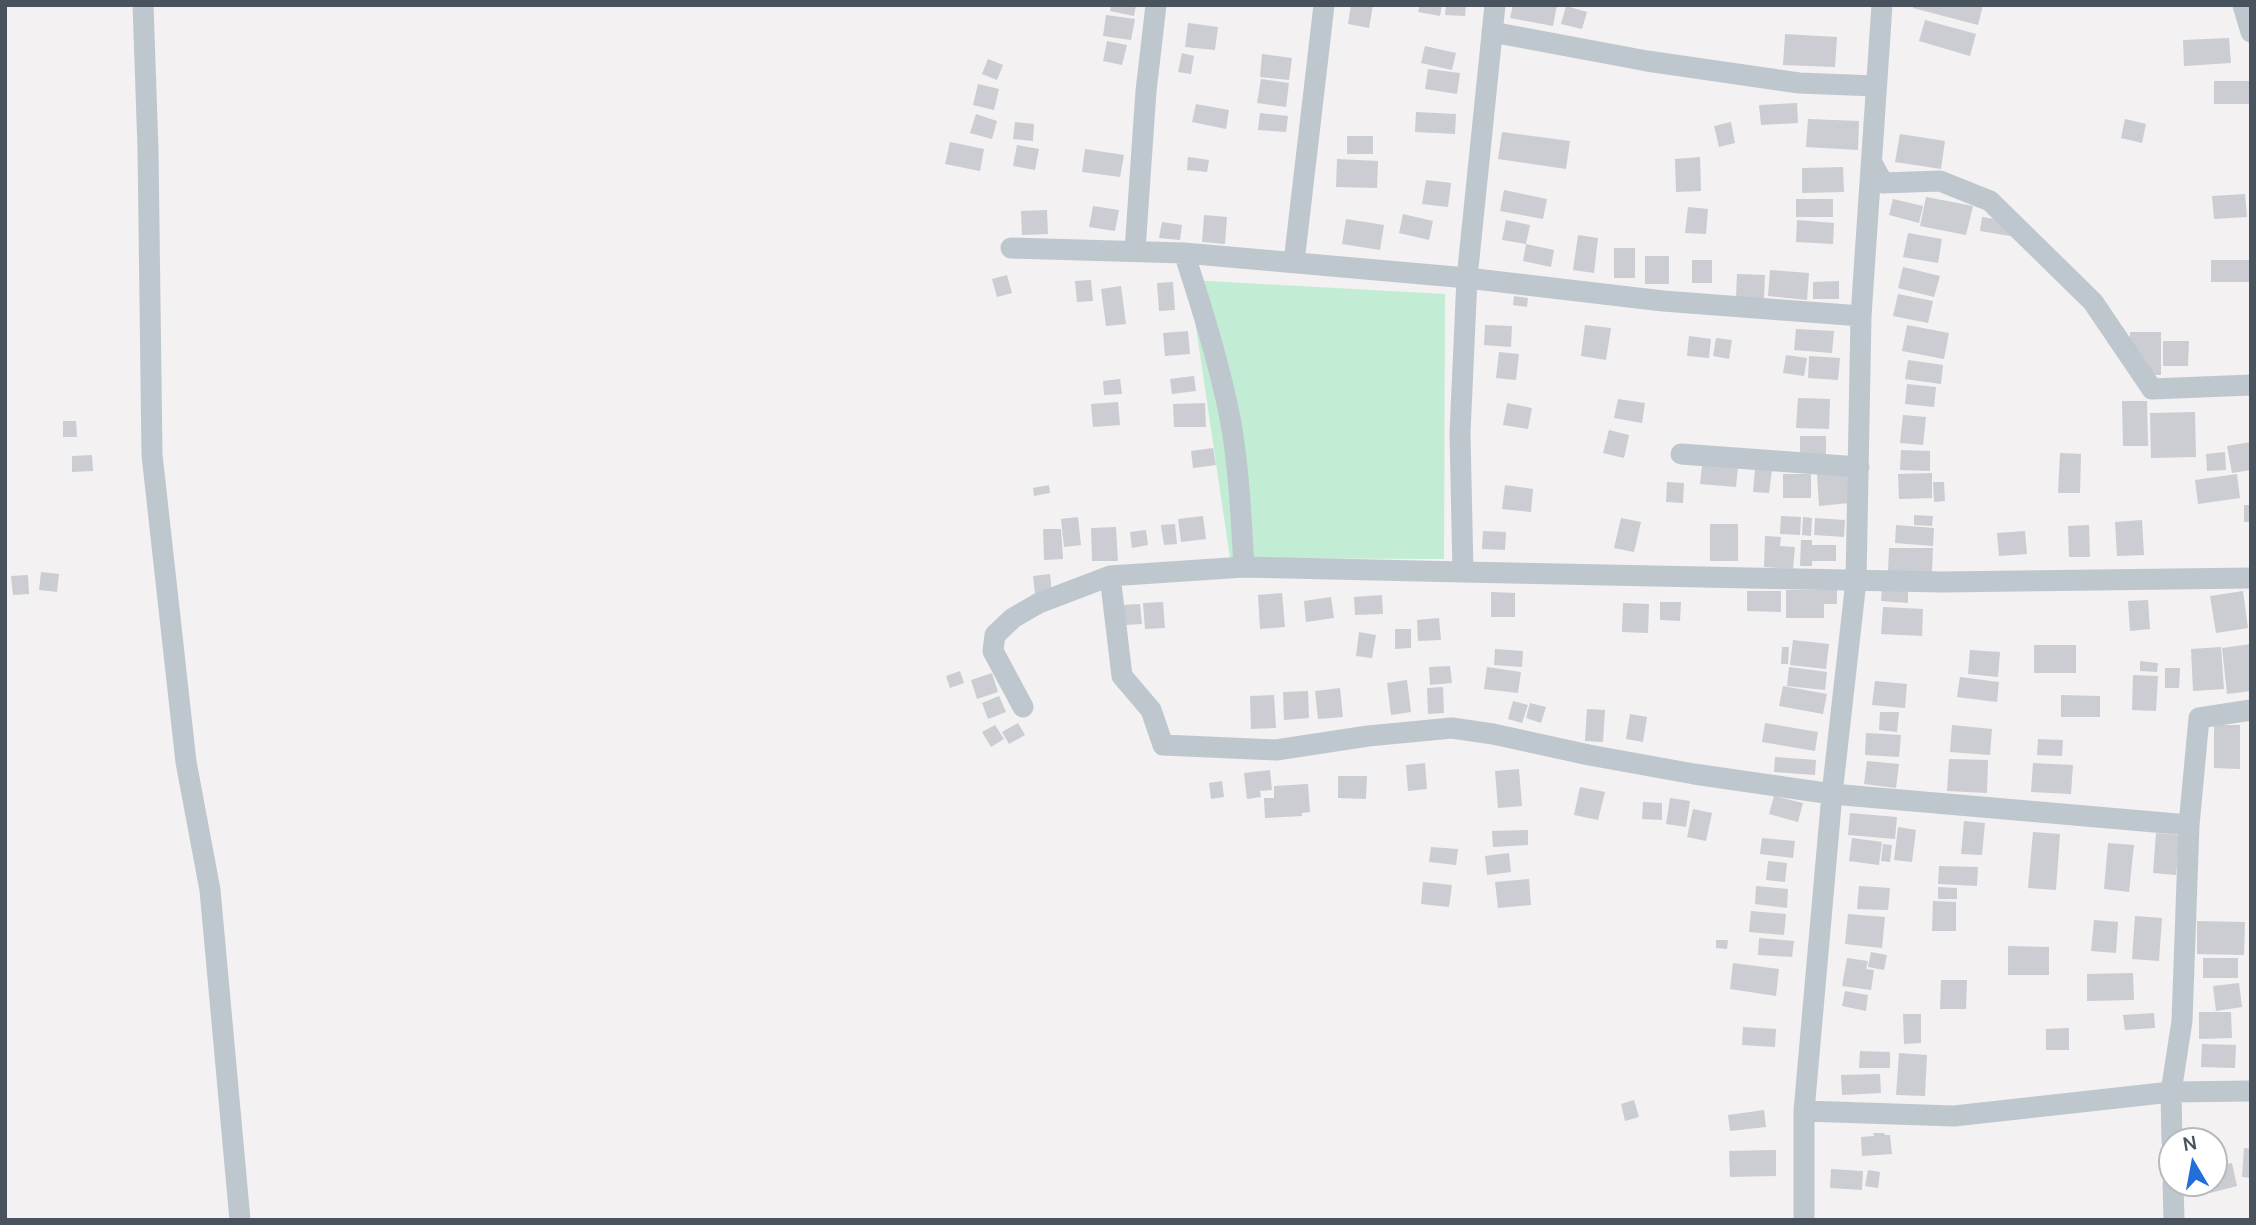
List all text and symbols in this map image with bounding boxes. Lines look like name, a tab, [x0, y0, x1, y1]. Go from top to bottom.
north arrow	[2158, 1127, 2228, 1197]
text: N	[2181, 1129, 2199, 1157]

